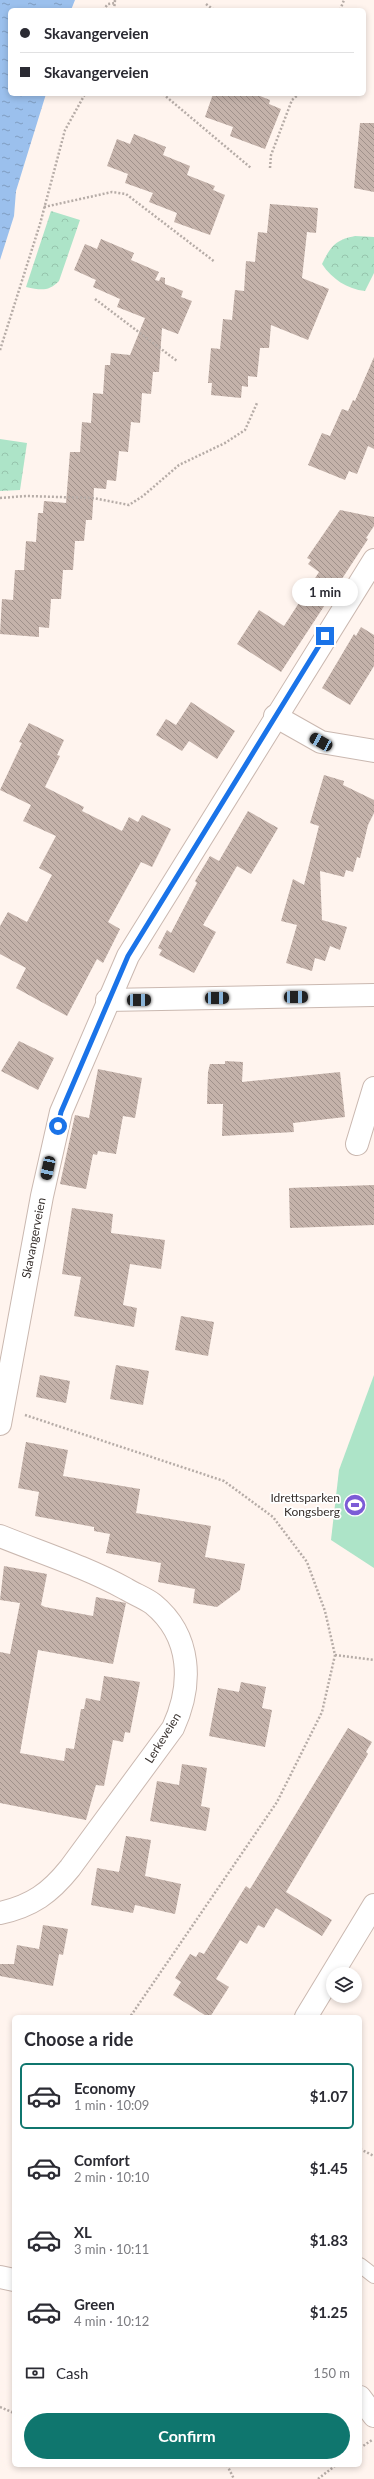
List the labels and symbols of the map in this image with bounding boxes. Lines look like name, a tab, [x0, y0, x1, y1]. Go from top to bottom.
callout: 1 min	[292, 578, 358, 606]
route end	[316, 627, 334, 645]
car	[308, 731, 334, 753]
car	[284, 991, 308, 1003]
car	[205, 992, 229, 1004]
car	[127, 994, 151, 1006]
route start	[49, 1117, 67, 1135]
car	[40, 1155, 56, 1181]
street label: Skavangerveien	[18, 1196, 49, 1280]
place label: Idrettsparken Kongsberg	[270, 1490, 340, 1519]
sports icon: Idrettsparken Kongsberg	[342, 1492, 368, 1518]
street label: Lerkeveien	[141, 1710, 184, 1766]

